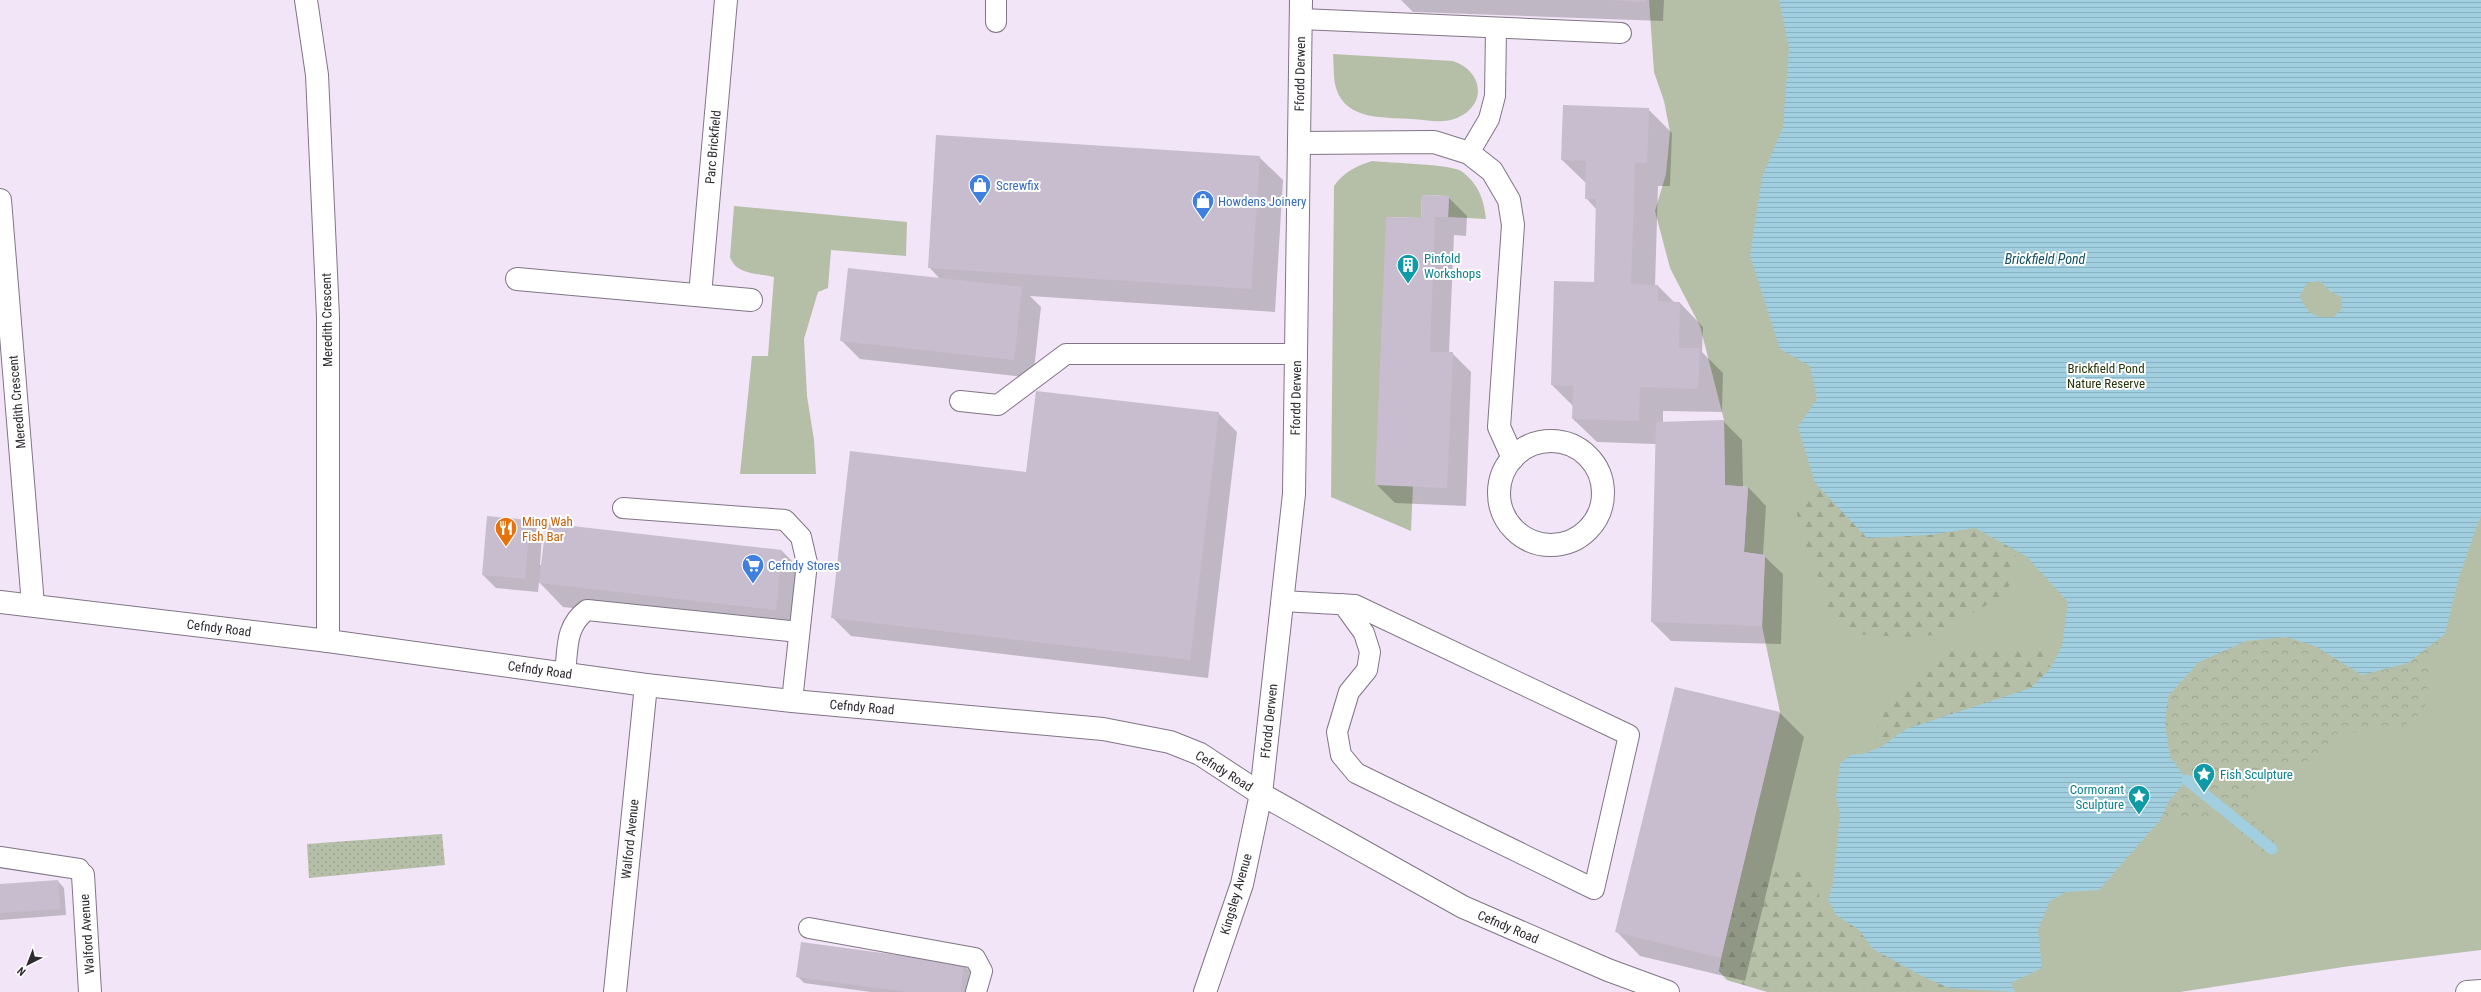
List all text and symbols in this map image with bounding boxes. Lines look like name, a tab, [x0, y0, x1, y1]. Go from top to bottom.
street label: Ffordd Derwen	[1292, 36, 1308, 112]
street label: Parc Brickfield	[702, 109, 724, 185]
shop icon: Screwfix	[967, 172, 993, 205]
place label: Screwfix	[996, 178, 1040, 193]
shop icon: Howdens Joinery	[1190, 188, 1216, 221]
place label: Howdens Joinery	[1218, 194, 1307, 209]
place label: Pinfold Workshops	[1424, 251, 1481, 281]
water label: Brickfield Pond	[2005, 251, 2086, 267]
building icon: Pinfold Workshops	[1395, 252, 1421, 285]
street label: Meredith Crescent	[319, 273, 335, 367]
street label: Meredith Crescent	[5, 354, 29, 449]
street label: Ffordd Derwen	[1288, 360, 1304, 436]
park label: Brickfield Pond Nature Reserve	[2067, 361, 2145, 391]
place label: Ming Wah Fish Bar	[522, 514, 573, 544]
restaurant icon: Ming Wah Fish Bar	[493, 515, 519, 548]
supermarket icon: Cefndy Stores	[740, 552, 766, 585]
place label: Cefndy Stores	[768, 558, 840, 573]
street label: Cefndy Road	[186, 617, 252, 639]
street label: Cefndy Road	[507, 658, 573, 682]
street label: Ffordd Derwen	[1258, 683, 1280, 759]
street label: Cefndy Road	[829, 697, 895, 717]
street label: Cefndy Road	[1193, 747, 1255, 795]
place icon: Fish Sculpture	[2191, 761, 2217, 794]
place label: Fish Sculpture	[2220, 767, 2293, 782]
place label: Cormorant Sculpture	[2070, 782, 2124, 812]
place icon: Cormorant Sculpture	[2126, 783, 2152, 816]
street label: Walford Avenue	[618, 798, 642, 880]
street label: Kingsley Avenue	[1217, 852, 1255, 936]
street label: Walford Avenue	[77, 893, 97, 975]
street label: Cefndy Road	[1475, 907, 1541, 947]
north arrow	[8, 944, 48, 984]
text: N	[15, 964, 29, 978]

